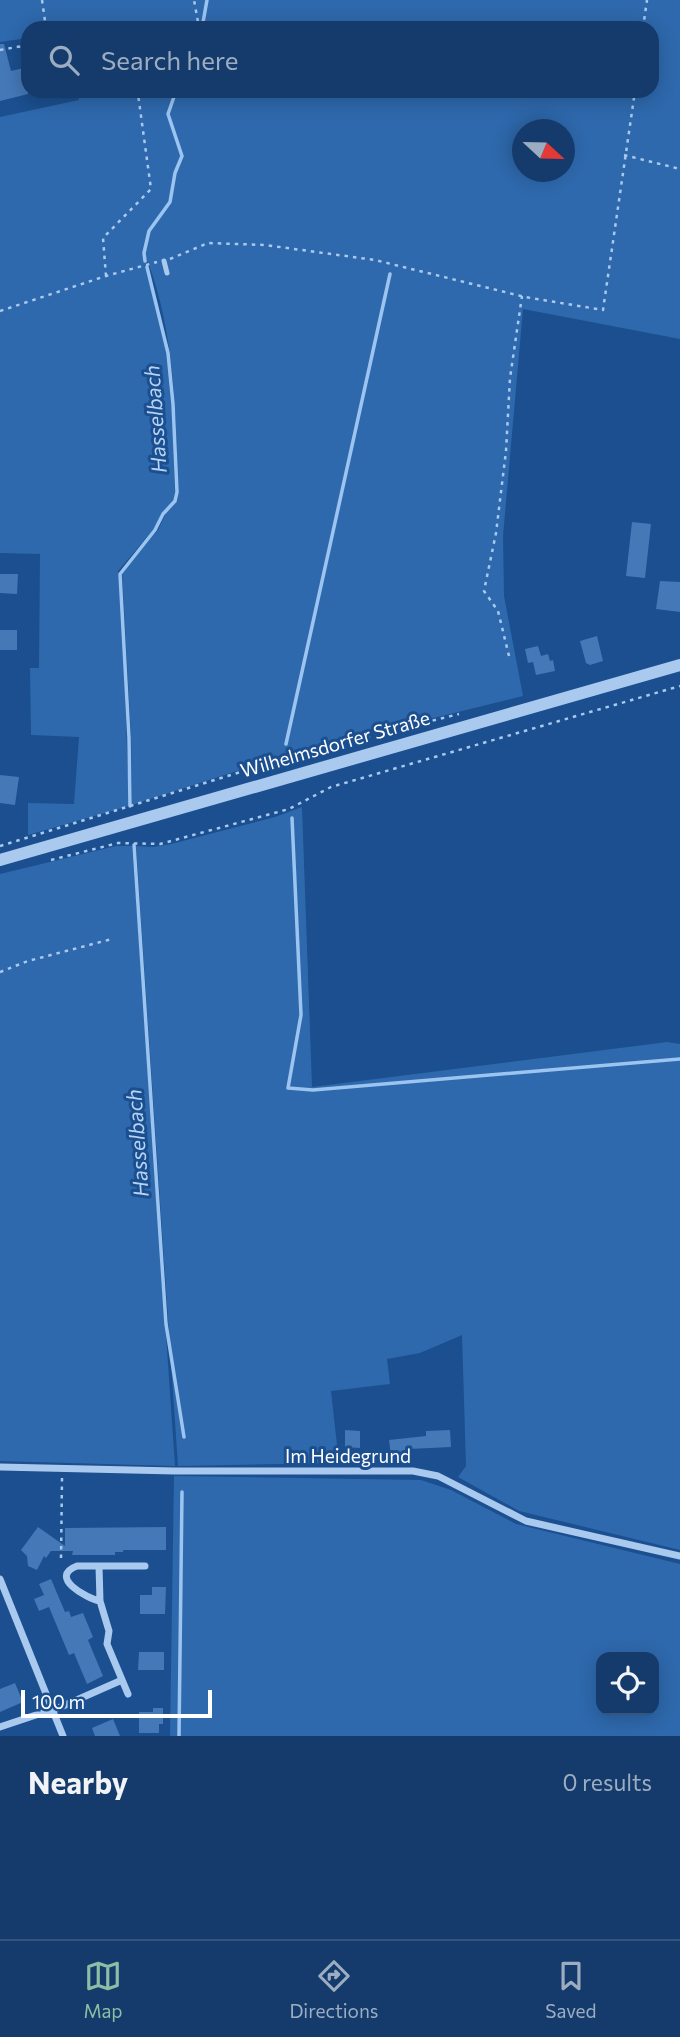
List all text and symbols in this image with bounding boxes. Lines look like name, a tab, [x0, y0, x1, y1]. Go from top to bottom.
search box	[21, 21, 659, 98]
icon: search	[45, 41, 83, 79]
text: Search here	[101, 44, 239, 75]
north arrow	[512, 119, 575, 182]
water label: Hasselbach	[138, 364, 171, 474]
street label: Wilhelmsdorfer Straße	[238, 705, 432, 782]
water label: Hasselbach	[120, 1088, 153, 1198]
street label: Im Heidegrund	[285, 1444, 411, 1467]
map controls	[596, 1652, 659, 1715]
button: locate	[596, 1652, 659, 1715]
scale bar	[21, 1687, 212, 1719]
text: 100 m	[32, 1690, 85, 1713]
text: Nearby	[28, 1763, 128, 1800]
text: 0 results	[563, 1768, 652, 1796]
tab: Map	[83, 1957, 123, 2022]
tab: Directions	[289, 1957, 379, 2022]
tab: Saved	[545, 1957, 597, 2022]

